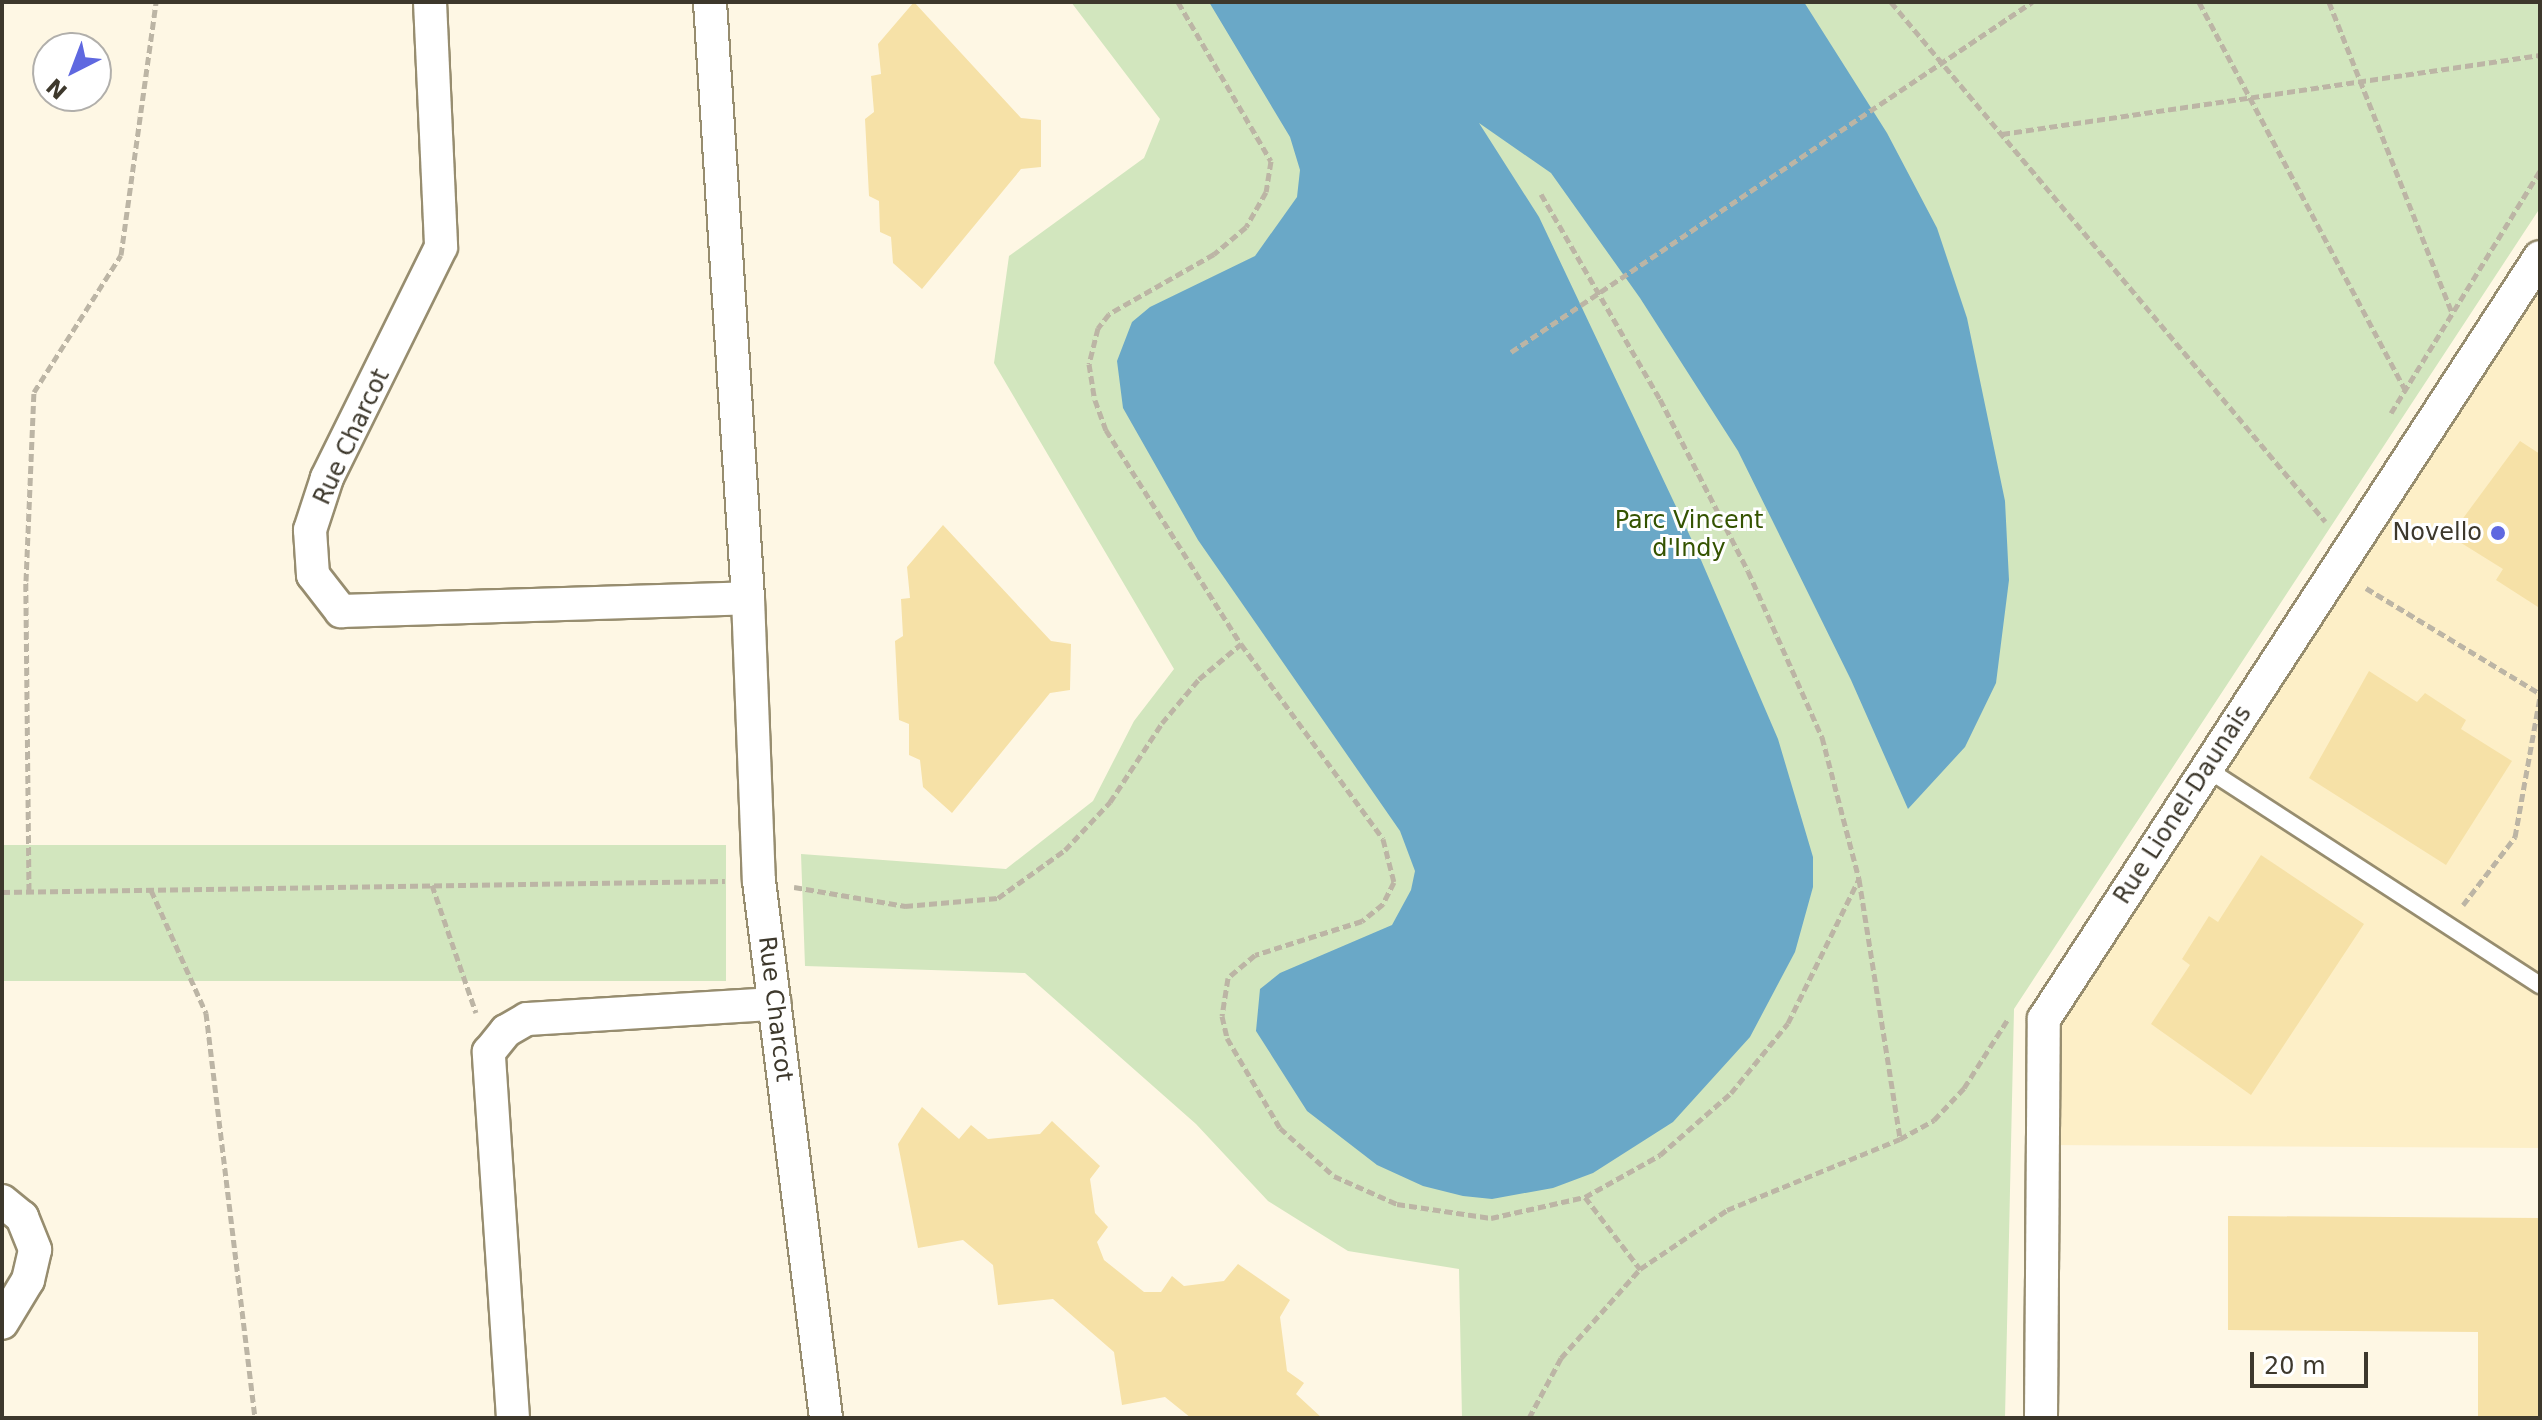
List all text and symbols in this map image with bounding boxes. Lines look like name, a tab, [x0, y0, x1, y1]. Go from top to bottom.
north arrow	[32, 32, 112, 112]
text: N	[42, 73, 72, 104]
street label: Rue Charcot	[308, 365, 396, 509]
park label: Parc Vincent d'Indy	[1615, 507, 1763, 563]
place label: Novello	[2392, 519, 2482, 547]
marker: Novello	[2489, 524, 2507, 542]
street label: Rue Lionel-Daunais	[2108, 700, 2258, 910]
street label: Rue Charcot	[752, 935, 798, 1083]
scale bar	[2254, 1336, 2372, 1386]
text: 20 m	[2264, 1352, 2326, 1380]

